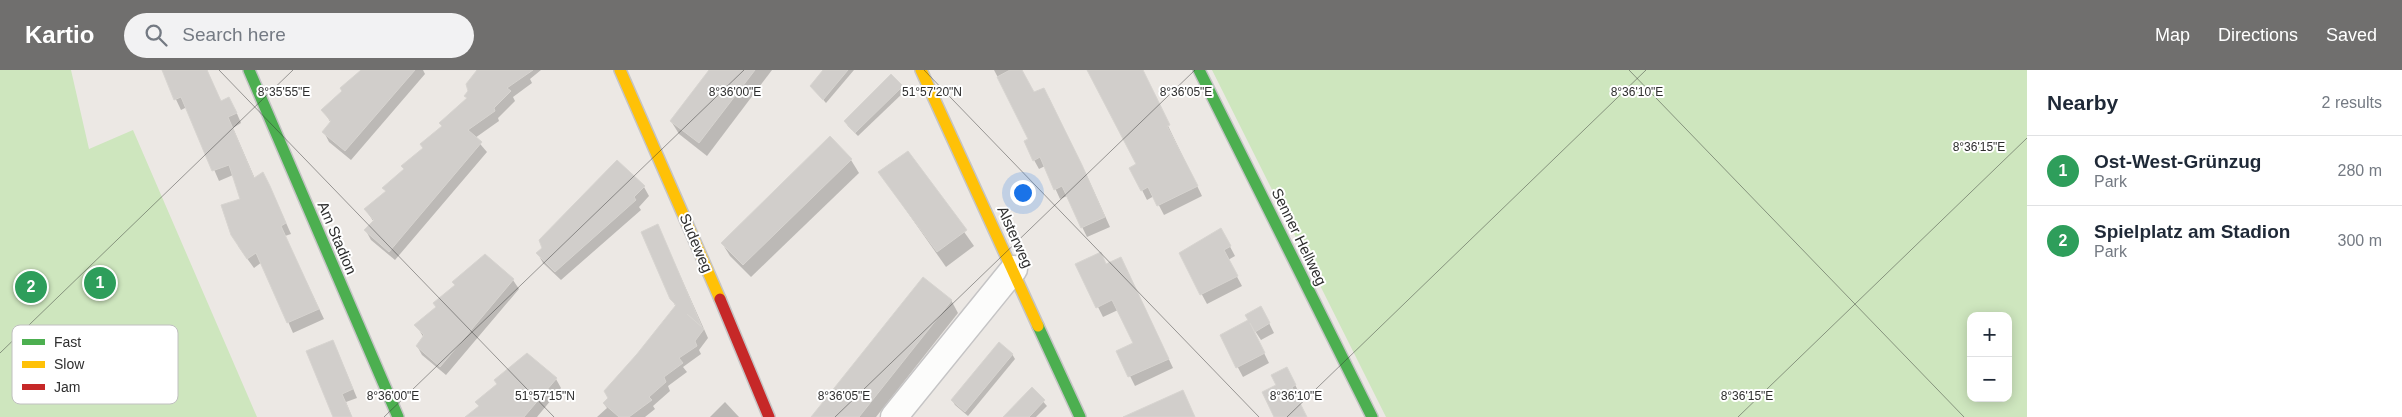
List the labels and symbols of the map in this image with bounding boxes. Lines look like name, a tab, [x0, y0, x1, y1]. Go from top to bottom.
text: 8°35'55"E	[258, 85, 310, 99]
text: 8°36'00"E	[709, 85, 761, 99]
text: 51°57'20"N	[902, 85, 962, 99]
text: 8°36'05"E	[1160, 85, 1212, 99]
text: 8°36'10"E	[1611, 85, 1663, 99]
text: 8°36'15"E	[1953, 140, 2005, 154]
your location	[1010, 180, 1036, 206]
street label: Senner Hellweg	[1269, 185, 1330, 288]
street label: Am Stadion	[314, 199, 360, 277]
street label: Alsterweg	[994, 203, 1037, 270]
street label: Sudeweg	[676, 211, 717, 275]
pin: 1	[84, 264, 116, 302]
pin: 2	[15, 268, 47, 306]
legend	[12, 325, 178, 404]
text: Fast	[54, 334, 81, 350]
text: Slow	[54, 356, 85, 372]
text: Jam	[54, 379, 80, 395]
text: 8°36'00"E	[367, 389, 419, 403]
text: 51°57'15"N	[515, 389, 575, 403]
text: 8°36'05"E	[818, 389, 870, 403]
text: 8°36'10"E	[1270, 389, 1322, 403]
text: 8°36'15"E	[1721, 389, 1773, 403]

